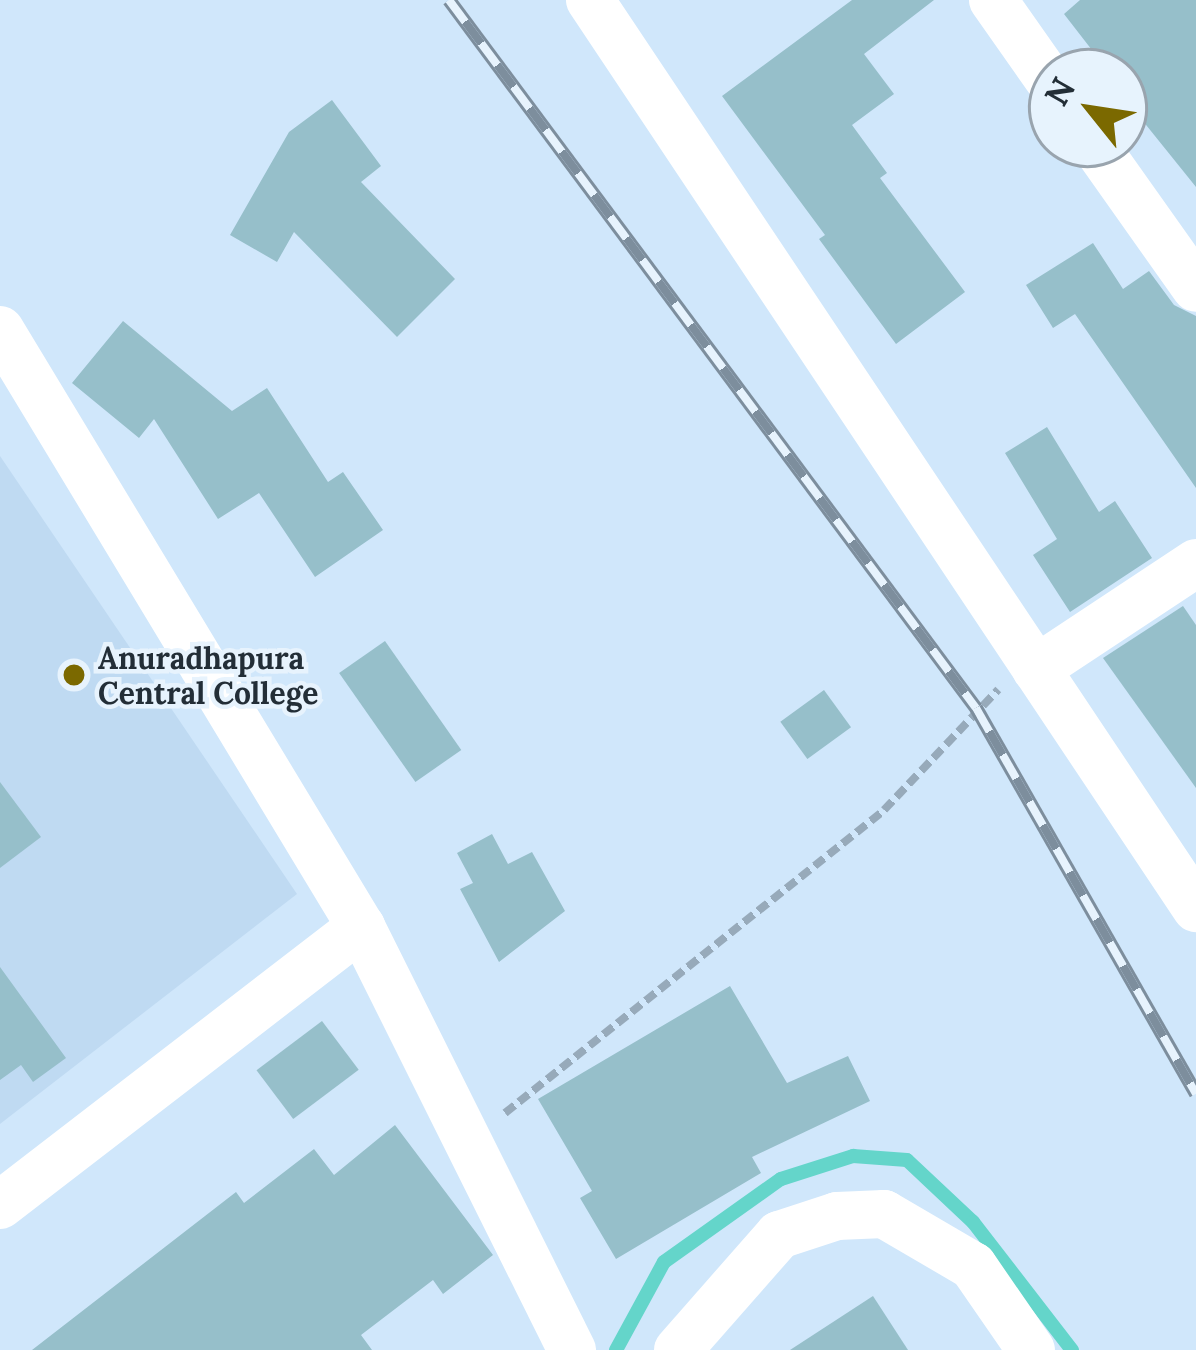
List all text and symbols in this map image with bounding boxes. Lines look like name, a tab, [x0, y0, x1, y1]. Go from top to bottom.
north arrow	[1028, 48, 1148, 168]
text: N	[1035, 70, 1084, 113]
place label: Anuradhapura Central College	[98, 640, 318, 710]
marker: Anuradhapura Central College	[61, 662, 87, 688]

